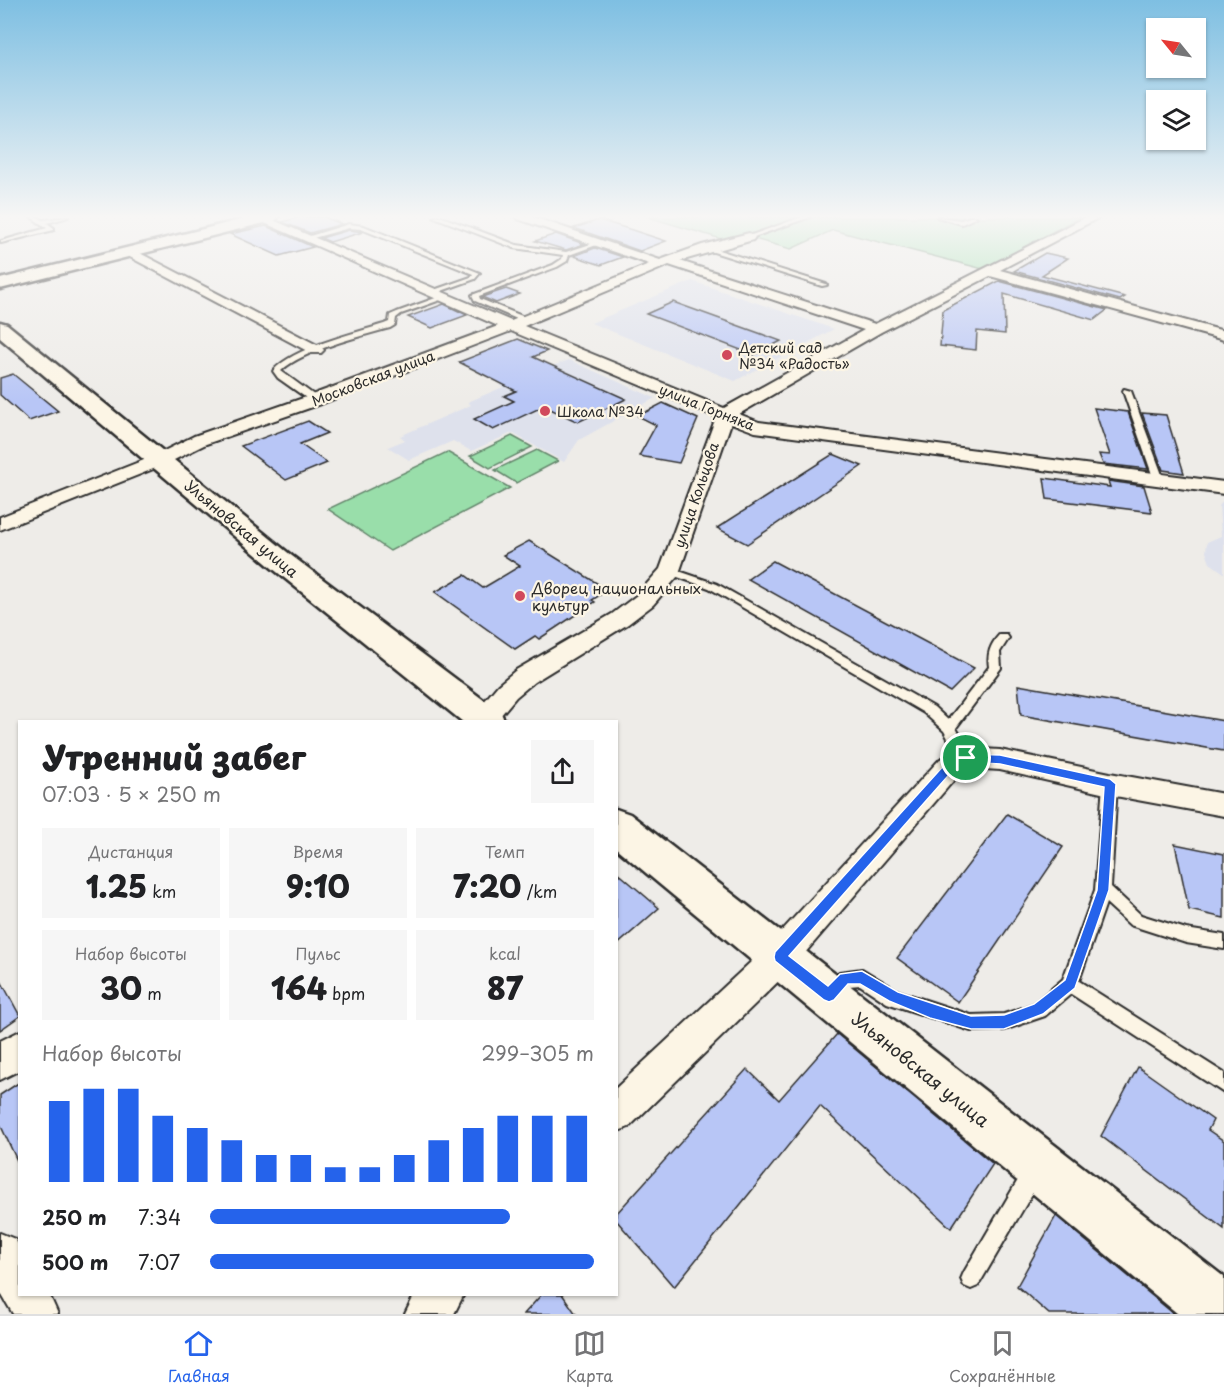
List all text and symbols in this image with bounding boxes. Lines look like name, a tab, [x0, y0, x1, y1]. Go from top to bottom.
north arrow	[1146, 18, 1206, 78]
map controls	[1146, 18, 1206, 150]
button: layers	[1146, 90, 1206, 150]
place label: Детский сад №34 «Радость»	[738, 337, 850, 374]
street label: Московская улица	[309, 345, 438, 411]
marker: Детский сад №34 «Радость»	[720, 348, 734, 362]
street label: улица Горняка	[656, 378, 758, 436]
place label: Школа №34	[557, 401, 644, 422]
marker: Школа №34	[538, 404, 552, 418]
street label: улица Кольцова	[668, 439, 724, 551]
street label: Ульяновская улица	[180, 474, 304, 583]
place label: Дворец национальных культур	[531, 576, 701, 616]
marker: Дворец национальных культур	[513, 589, 527, 603]
text: Утренний забег	[42, 731, 306, 781]
pin	[940, 732, 991, 783]
button: share	[531, 740, 594, 803]
icon: arrive	[949, 741, 982, 774]
text: 07:03 · 5 × 250 m	[42, 779, 221, 809]
text: Дистанция	[89, 839, 173, 863]
text: Время	[292, 839, 344, 863]
text: Темп	[485, 839, 525, 863]
text: 1.25	[86, 863, 147, 908]
text: 9:10	[286, 863, 350, 908]
text: 7:20	[453, 863, 521, 908]
text: km	[147, 879, 176, 903]
text: /km	[521, 879, 557, 903]
text: Набор высоты	[75, 941, 187, 965]
text: Пульс	[295, 941, 341, 965]
text: kcal	[489, 941, 521, 965]
text: 30	[100, 965, 142, 1010]
text: 164	[271, 965, 327, 1010]
text: 87	[487, 965, 523, 1010]
text: m	[142, 981, 162, 1005]
text: bpm	[327, 981, 365, 1005]
street label: Ульяновская улица	[846, 1005, 996, 1133]
text: Набор высоты	[42, 1038, 182, 1068]
text: 299–305 m	[481, 1038, 594, 1068]
text: 250 m	[42, 1202, 107, 1232]
text: 7:34	[138, 1202, 181, 1232]
text: 500 m	[42, 1247, 109, 1277]
text: 7:07	[138, 1247, 180, 1277]
tab: Главная	[168, 1327, 230, 1387]
tab: Карта	[566, 1327, 613, 1387]
tab: Сохранённые	[949, 1327, 1056, 1387]

